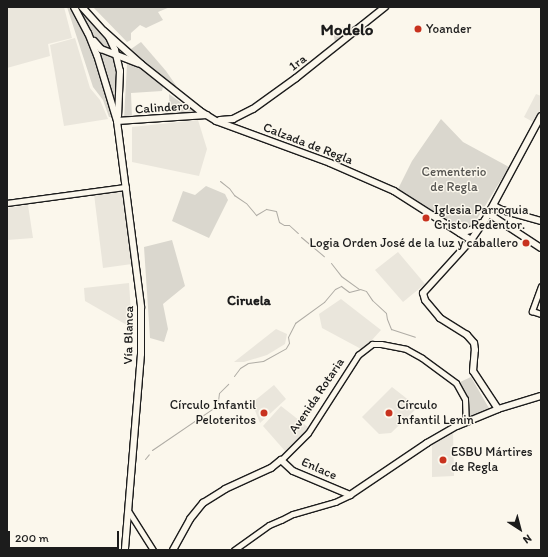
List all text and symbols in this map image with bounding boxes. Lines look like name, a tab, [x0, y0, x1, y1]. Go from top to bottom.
district label: Modelo	[321, 20, 373, 40]
place label: Yoander	[426, 21, 471, 37]
marker: Yoander	[413, 24, 423, 34]
street label: 1ra	[286, 51, 310, 75]
street label: Calindero	[134, 98, 190, 118]
street label: Calzada de Regla	[261, 120, 355, 168]
park label: Cementerio de Regla	[422, 165, 486, 196]
place label: Iglesia Parroquia Cristo Redentor.	[434, 203, 528, 234]
marker: Iglesia Parroquia Cristo Redentor.	[421, 213, 431, 223]
place label: Logia Orden José de la luz y caballero	[310, 235, 518, 251]
marker: Logia Orden José de la luz y caballero	[521, 238, 531, 248]
district label: Ciruela	[227, 293, 271, 309]
street label: Vía Blanca	[121, 305, 137, 365]
street label: Avenida Rotaria	[286, 355, 348, 437]
place label: Círculo Infantil Peloteritos	[170, 398, 256, 429]
place label: Círculo Infantil Lenin	[397, 398, 473, 429]
marker: Círculo Infantil Peloteritos	[259, 408, 269, 418]
marker: Círculo Infantil Lenin	[384, 408, 394, 418]
place label: ESBU Mártires de Regla	[451, 445, 533, 476]
street label: Enlace	[299, 454, 339, 484]
marker: ESBU Mártires de Regla	[438, 455, 448, 465]
north arrow	[500, 509, 540, 549]
scale bar	[10, 523, 121, 549]
text: 200 m	[15, 531, 49, 545]
text: N	[521, 532, 534, 547]

